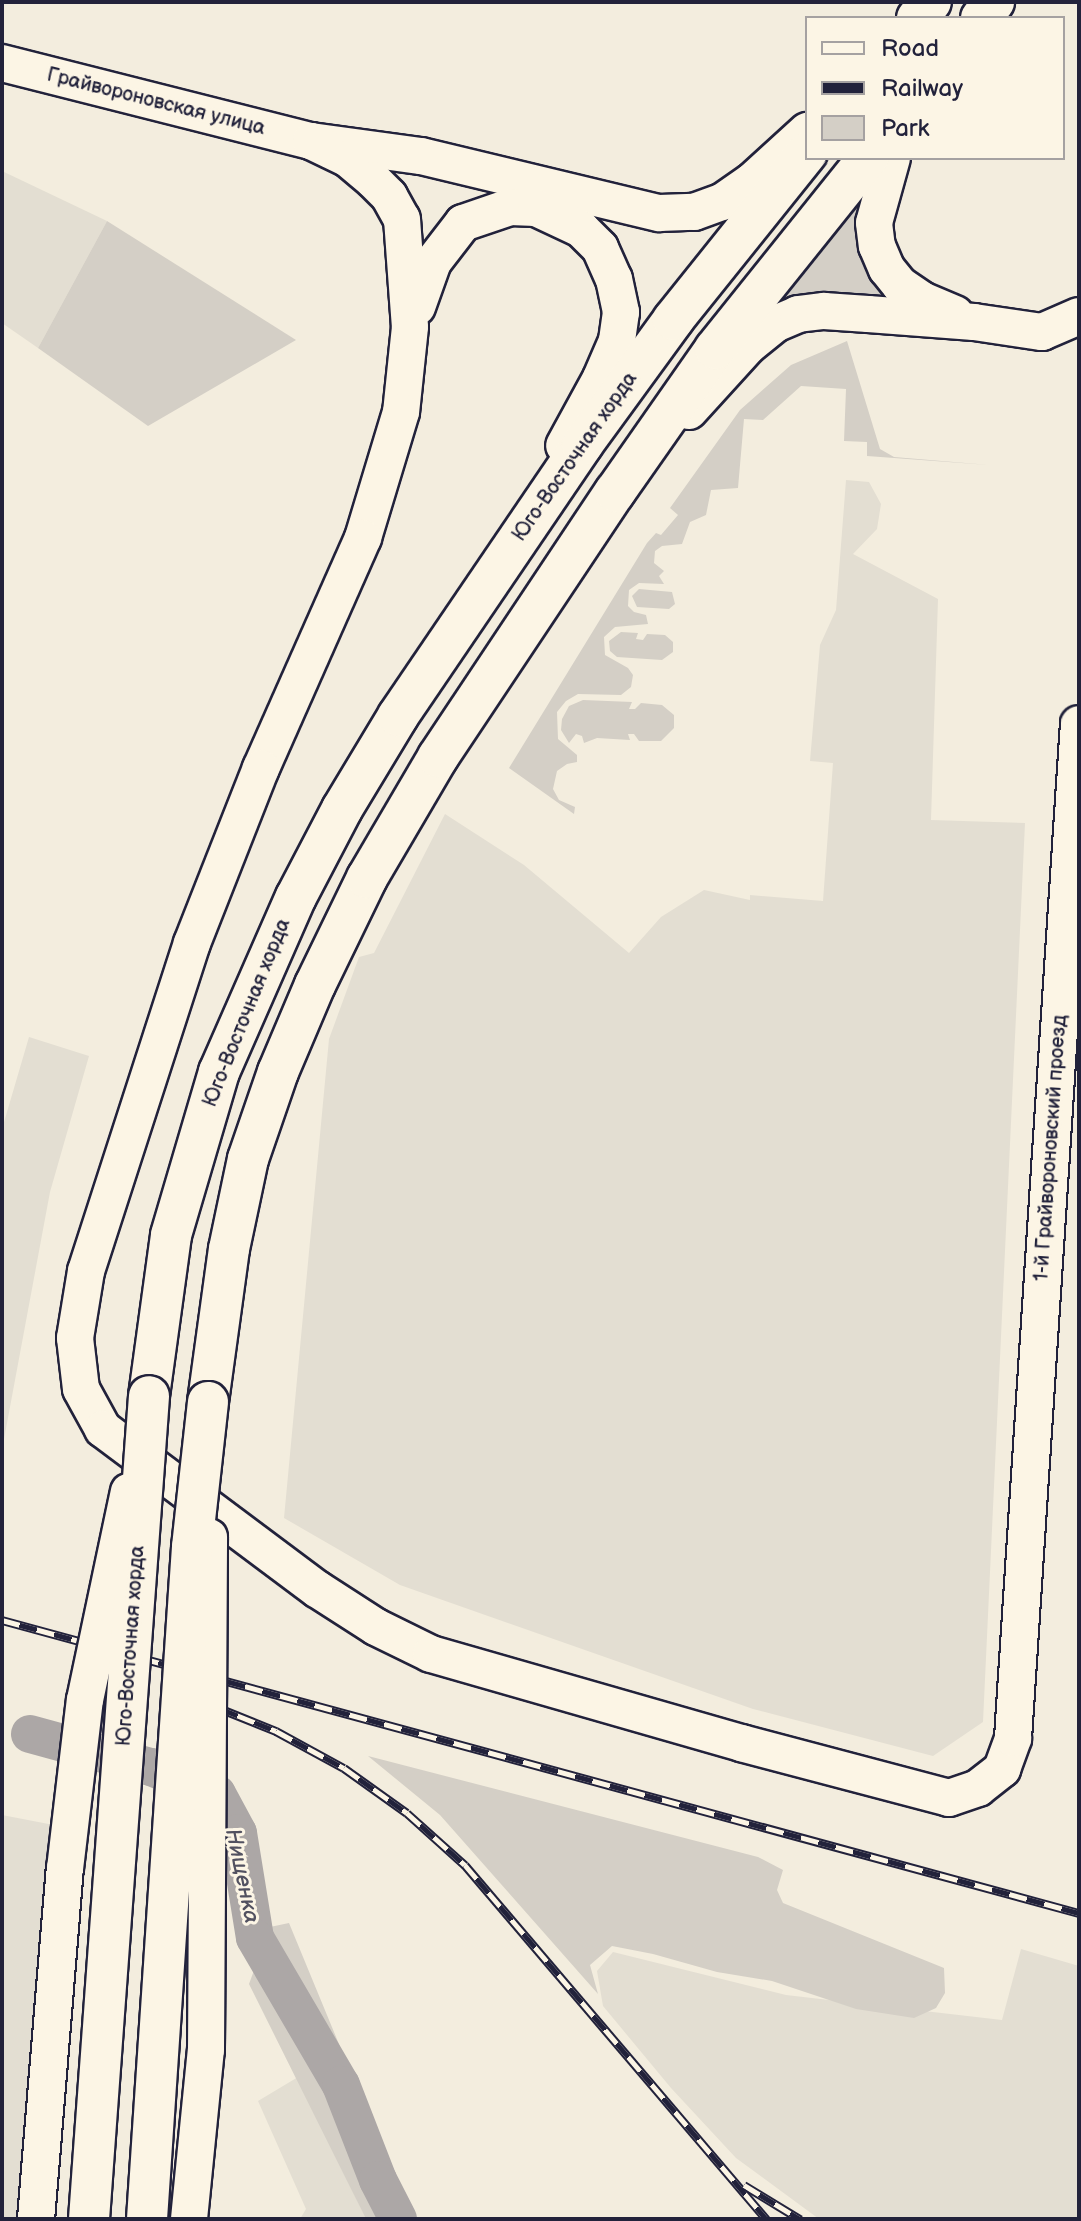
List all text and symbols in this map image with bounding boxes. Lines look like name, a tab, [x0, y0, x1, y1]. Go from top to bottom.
legend	[805, 16, 1065, 160]
text: Road	[881, 34, 939, 63]
street label: Грайвороновская улица	[44, 63, 268, 141]
text: Railway	[881, 74, 963, 103]
text: Park	[881, 114, 929, 143]
street label: Юго-Восточная хорда	[508, 368, 642, 546]
street label: Юго-Восточная хорда	[198, 915, 296, 1111]
street label: 1-й Грайвороновский проезд	[1030, 1014, 1072, 1282]
street label: Юго-Восточная хорда	[112, 1545, 150, 1747]
water label: Нищенка	[219, 1826, 265, 1926]

